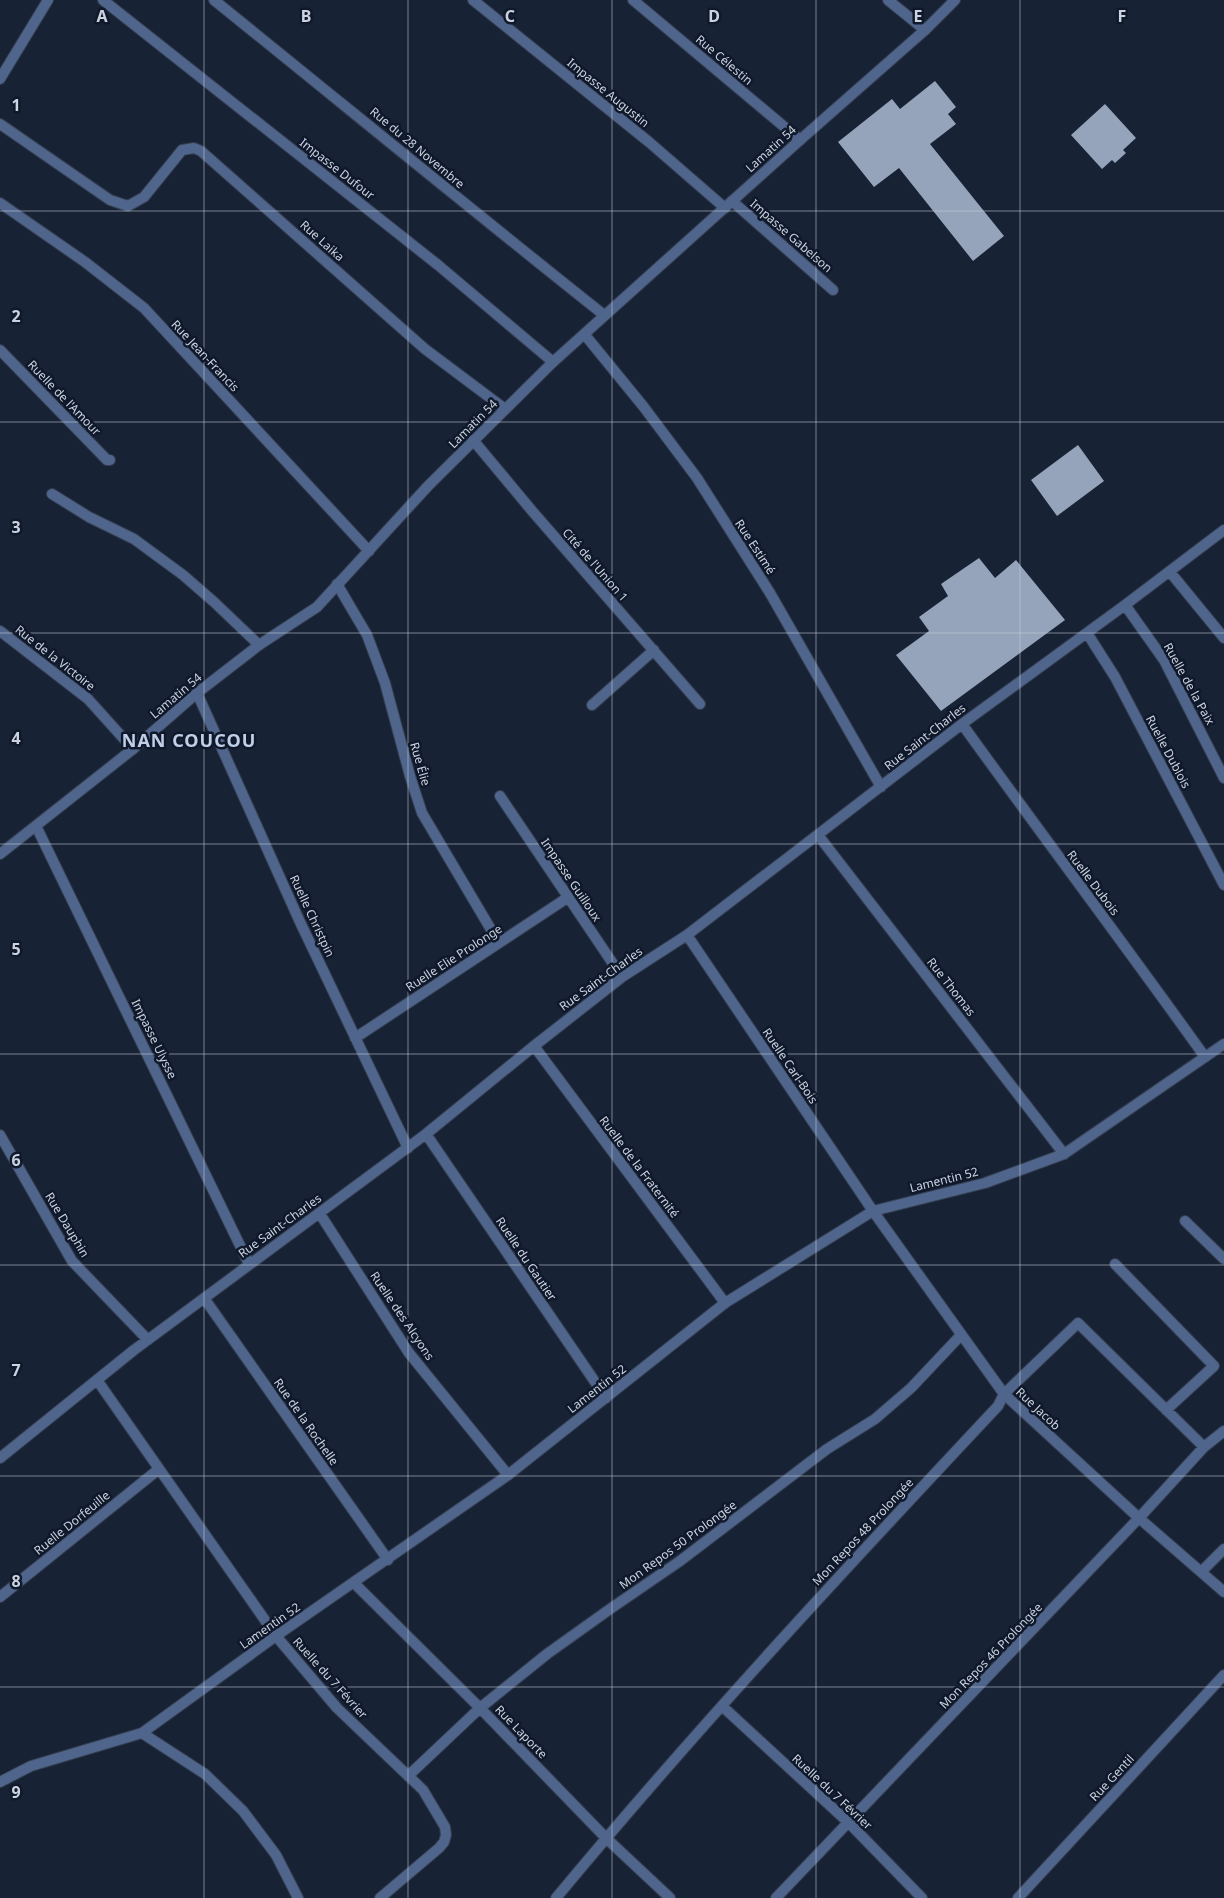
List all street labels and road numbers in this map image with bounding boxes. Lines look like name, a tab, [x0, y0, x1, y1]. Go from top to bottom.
street label: Rue Célestin	[692, 31, 756, 88]
street label: Impasse Augustin	[564, 54, 653, 131]
street label: Rue du 28 Novembre	[366, 103, 468, 192]
street label: Lamatin 54	[742, 121, 800, 176]
street label: Impasse Dufour	[296, 134, 378, 203]
street label: Impasse Gabelson	[747, 195, 836, 276]
street label: Rue Laika	[297, 216, 348, 265]
street label: Rue Jean-Francis	[168, 316, 243, 395]
street label: Ruelle de l'Amour	[24, 356, 105, 439]
street label: Lamatin 54	[444, 395, 501, 452]
street label: Rue Estimé	[731, 516, 780, 578]
street label: Cité de l'Union 1	[559, 524, 632, 605]
street label: Rue de la Victoire	[12, 621, 99, 694]
street label: Ruelle de la Paix	[1160, 640, 1219, 728]
street label: Lamatin 54	[146, 669, 205, 722]
street label: Rue Saint-Charles	[880, 699, 969, 774]
street label: Ruelle Dublois	[1142, 712, 1195, 792]
street label: Rue Élie	[406, 740, 435, 788]
street label: Impasse Guilloux	[537, 835, 606, 925]
street label: Ruelle Dubois	[1063, 847, 1124, 919]
street label: Ruelle Christpin	[286, 872, 339, 960]
street label: Ruelle Elie Prolonge	[402, 920, 505, 995]
street label: Rue Saint-Charles	[556, 942, 646, 1015]
street label: Rue Thomas	[923, 954, 980, 1020]
street label: Impasse Ulysse	[128, 996, 181, 1082]
street label: Ruelle Carl-Bois	[759, 1025, 822, 1107]
street label: Ruelle de la Fraternité	[596, 1112, 683, 1221]
street label: Lamentin 52	[908, 1163, 980, 1196]
street label: Rue Dauphin	[41, 1189, 94, 1260]
street label: Rue Saint-Charles	[235, 1189, 325, 1262]
street label: Ruelle du Gautier	[492, 1213, 561, 1304]
street label: Ruelle des Alcyons	[366, 1268, 439, 1364]
street label: Lamentin 52	[564, 1360, 630, 1417]
street label: Rue de la Rochelle	[270, 1375, 343, 1469]
street label: Rue Jacob	[1012, 1384, 1064, 1434]
street label: Mon Repos 48 Prolongée	[808, 1474, 917, 1589]
street label: Ruelle Dorfeuille	[30, 1487, 113, 1559]
street label: Mon Repos 50 Prolongée	[616, 1496, 740, 1593]
street label: Lamentin 52	[236, 1598, 303, 1653]
street label: Mon Repos 46 Prolongée	[935, 1599, 1046, 1712]
street label: Ruelle du 7 Février	[289, 1633, 372, 1722]
street label: Rue Laporte	[491, 1701, 551, 1762]
street label: Ruelle du 7 Février	[788, 1750, 876, 1833]
street label: Rue Gentil	[1086, 1751, 1138, 1805]

